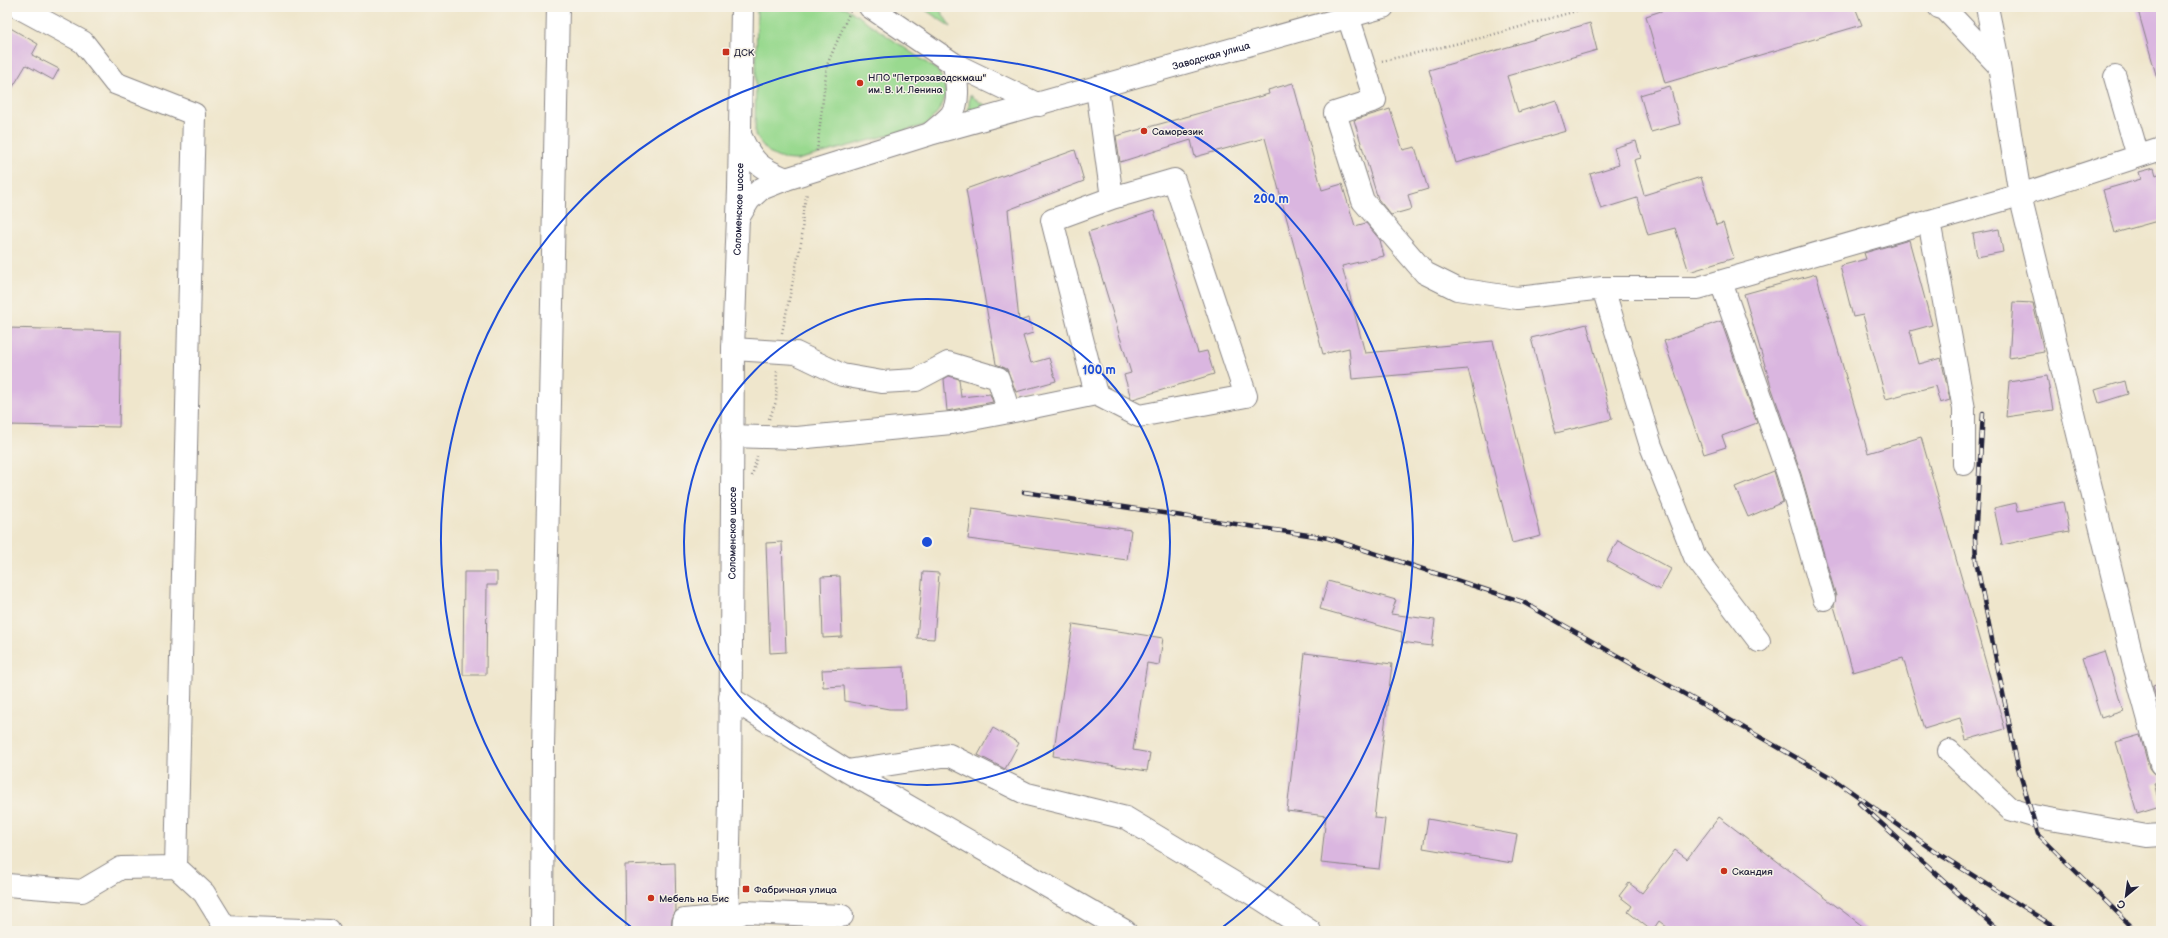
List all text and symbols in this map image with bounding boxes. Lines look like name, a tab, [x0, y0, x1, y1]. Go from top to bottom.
street label: Заводская улица	[1171, 40, 1252, 73]
marker: ДСК	[721, 47, 731, 57]
place label: ДСК	[734, 47, 755, 59]
place label: НПО "Петрозаводскмаш" им. В. И. Ленина	[868, 72, 986, 96]
marker: НПО "Петрозаводскмаш" им. В. И. Ленина	[855, 78, 865, 88]
marker: Саморезик	[1139, 126, 1149, 136]
place label: Саморезик	[1152, 126, 1204, 138]
street label: Соломенское шоссе	[732, 162, 746, 256]
text: 200 m	[1253, 192, 1289, 207]
text: 100 m	[1082, 363, 1116, 378]
street label: Соломенское шоссе	[726, 486, 739, 579]
centre of rings	[920, 535, 934, 549]
marker: Скандия	[1719, 866, 1729, 876]
place label: Скандия	[1732, 866, 1773, 878]
north arrow	[2106, 876, 2146, 916]
marker: Фабричная улица	[741, 884, 751, 894]
place label: Фабричная улица	[754, 884, 837, 896]
marker: Мебель на Бис	[646, 893, 656, 903]
place label: Мебель на Бис	[659, 893, 729, 905]
text: С	[2115, 897, 2128, 912]

